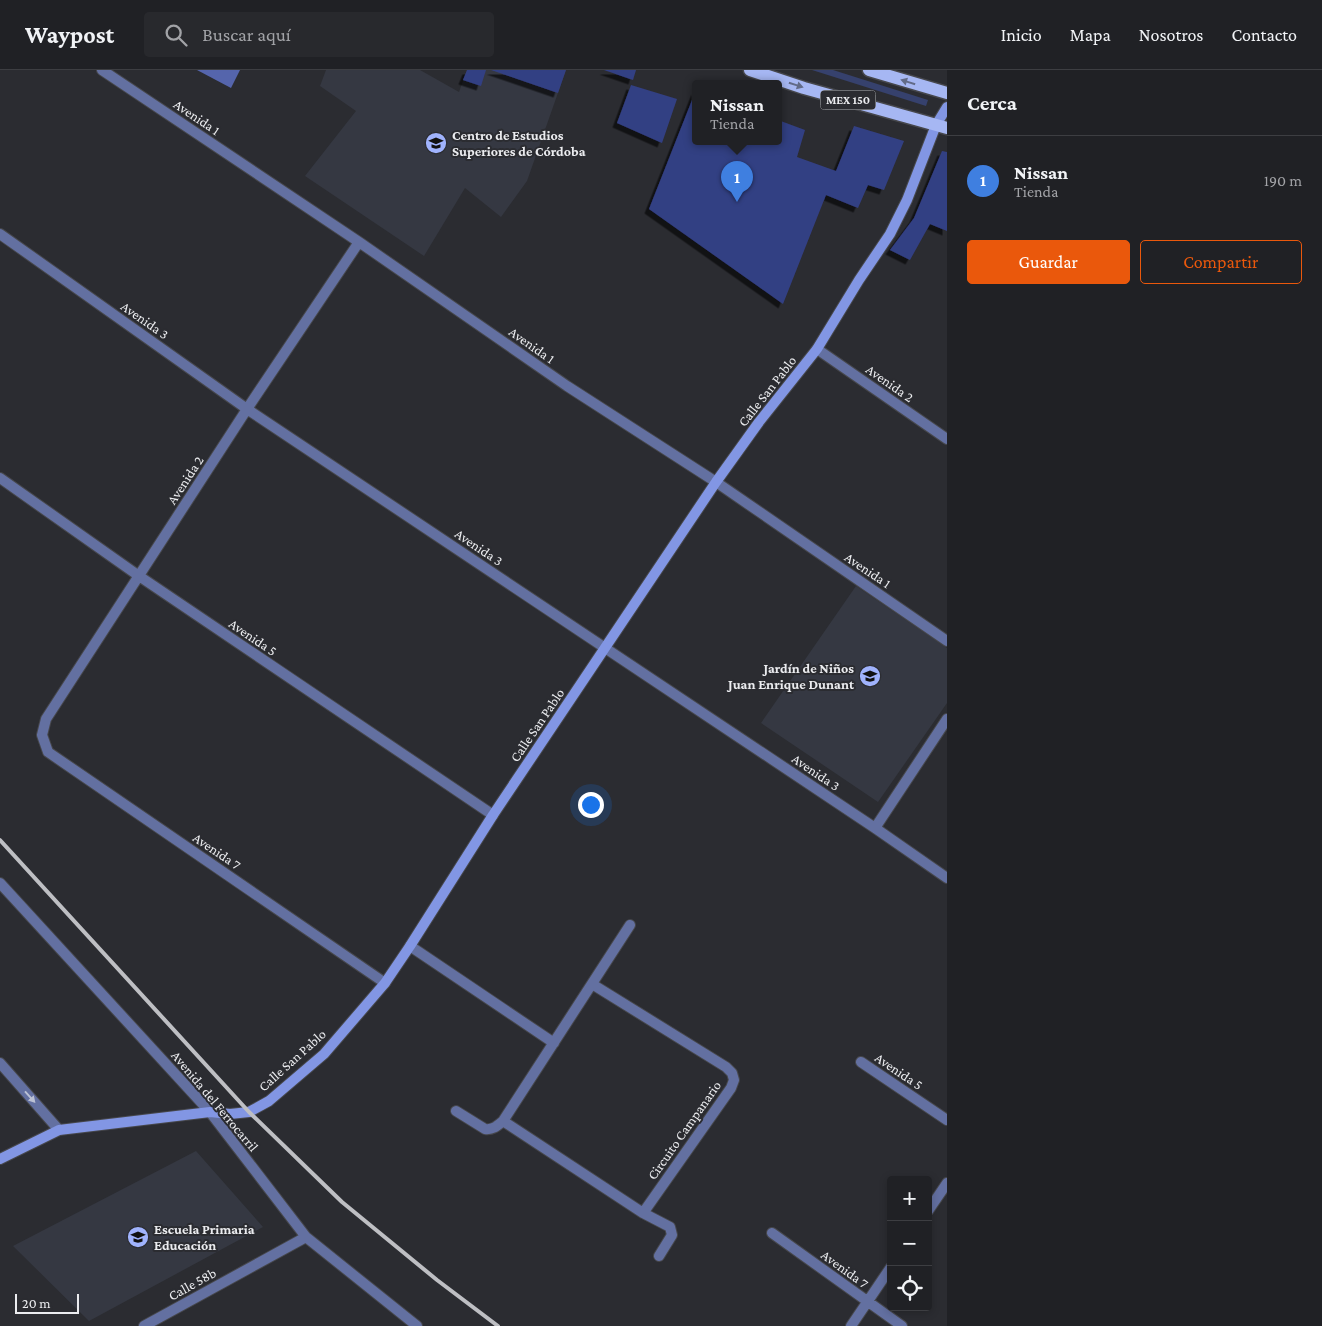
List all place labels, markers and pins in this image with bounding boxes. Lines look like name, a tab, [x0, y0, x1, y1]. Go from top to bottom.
place label: Centro de Estudios Superiores de Córdoba	[452, 127, 586, 159]
school or university icon: Centro de Estudios Superiores de Córdoba	[424, 131, 448, 155]
pin: 1	[721, 161, 753, 202]
place label: Jardín de Niños Juan Enrique Dunant	[726, 660, 855, 692]
school or university icon: Jardín de Niños Juan Enrique Dunant	[858, 664, 882, 688]
place label: Escuela Primaria Educación	[154, 1221, 255, 1253]
school or university icon: Escuela Primaria Educación	[126, 1225, 150, 1249]

